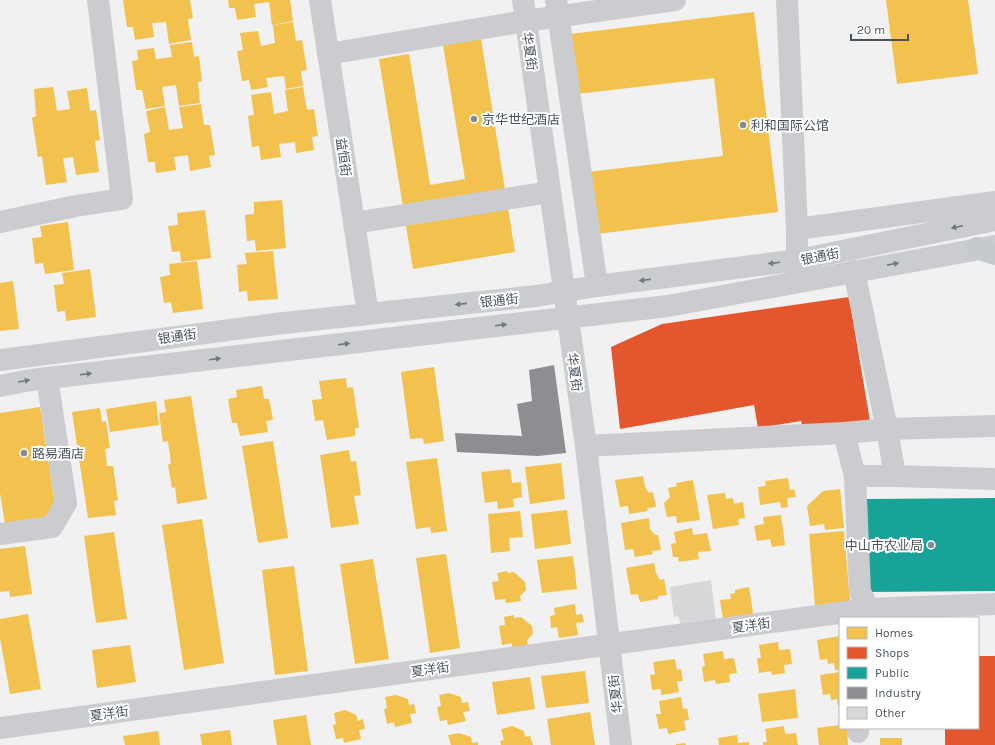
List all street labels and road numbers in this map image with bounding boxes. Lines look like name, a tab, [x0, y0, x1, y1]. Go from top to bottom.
street label: 华夏街	[519, 31, 540, 71]
street label: 益恒街	[333, 137, 354, 177]
street label: 银通街	[800, 245, 841, 268]
street label: 银通街	[479, 291, 519, 310]
street label: 银通街	[157, 326, 197, 347]
street label: 华夏街	[564, 352, 585, 392]
street label: 夏洋街	[731, 615, 771, 636]
street label: 夏洋街	[410, 659, 450, 680]
street label: 华夏街	[606, 674, 625, 714]
street label: 夏洋街	[89, 703, 129, 724]

